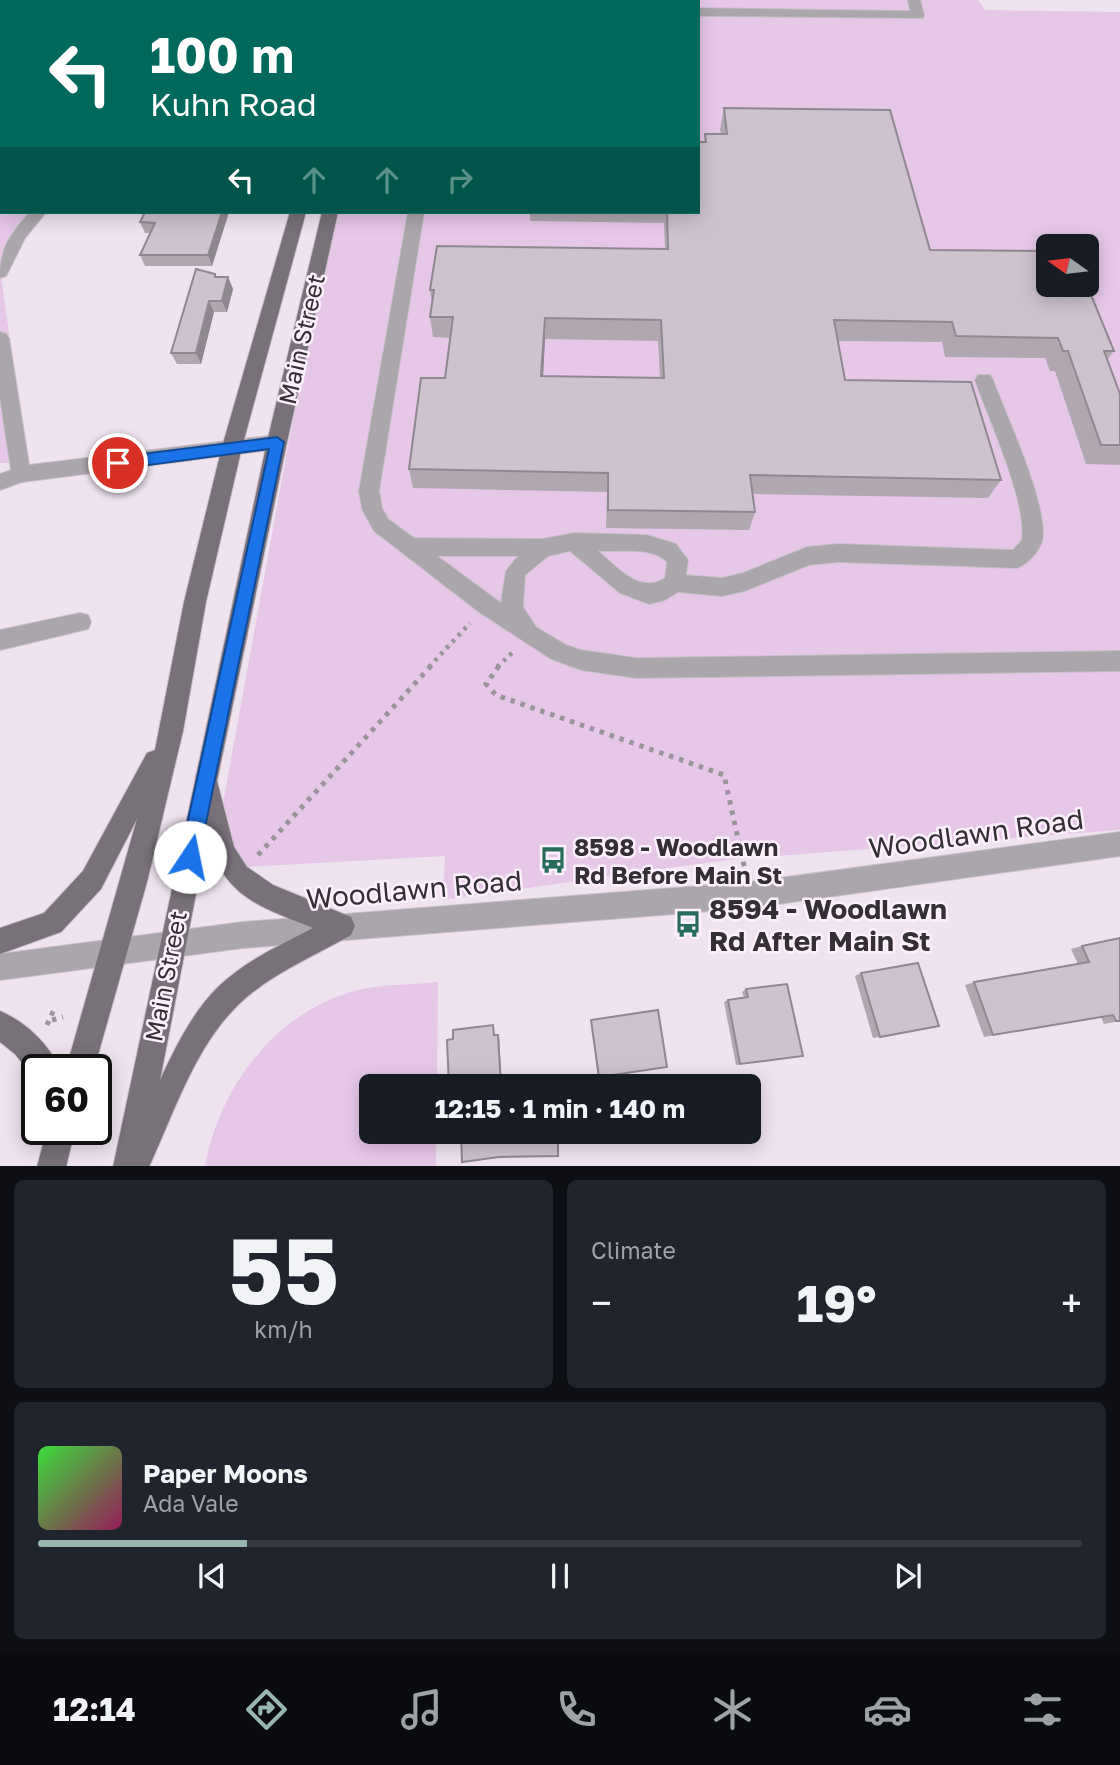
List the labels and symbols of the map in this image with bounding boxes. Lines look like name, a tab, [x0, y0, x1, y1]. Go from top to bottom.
north arrow	[1036, 234, 1099, 298]
street label: Main Street	[272, 271, 330, 407]
pin	[88, 433, 148, 493]
street label: Woodlawn Road	[866, 802, 1086, 864]
position arrow	[153, 820, 227, 894]
place label: 8598 - Woodlawn Rd Before Main St	[574, 832, 782, 889]
bus stop icon: 8598 - Woodlawn Rd Before Main St	[538, 845, 568, 875]
street label: Woodlawn Road	[305, 863, 523, 915]
place label: 8594 - Woodlawn Rd After Main St	[709, 892, 947, 957]
street label: Main Street	[138, 908, 192, 1044]
bus stop icon: 8594 - Woodlawn Rd After Main St	[673, 909, 703, 939]
speed limit sign: 60	[21, 1054, 112, 1145]

